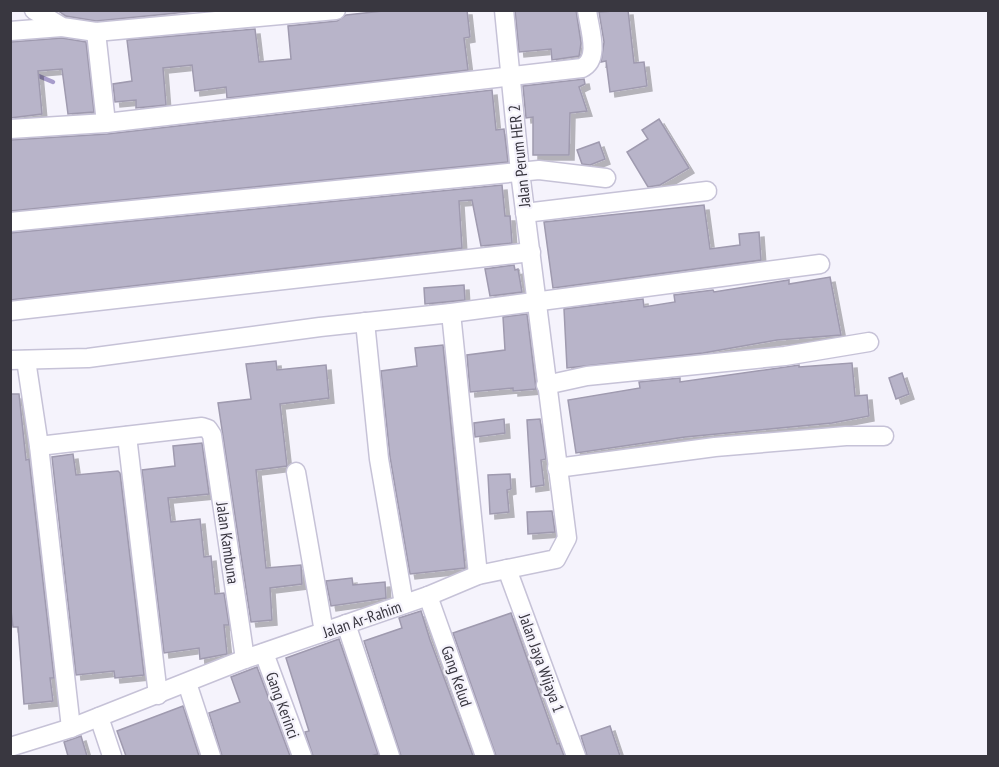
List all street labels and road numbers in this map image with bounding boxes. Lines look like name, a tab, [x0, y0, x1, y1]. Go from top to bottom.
street label: Jalan Perum HER 2	[504, 104, 534, 209]
street label: Jalan Kambuna	[212, 500, 244, 585]
street label: Jalan Ar-Rahim	[319, 596, 404, 642]
street label: Jalan Jaya Wijaya 1	[515, 610, 569, 715]
street label: Gang Kelud	[437, 643, 477, 709]
street label: Gang Kerinci	[262, 669, 304, 741]

